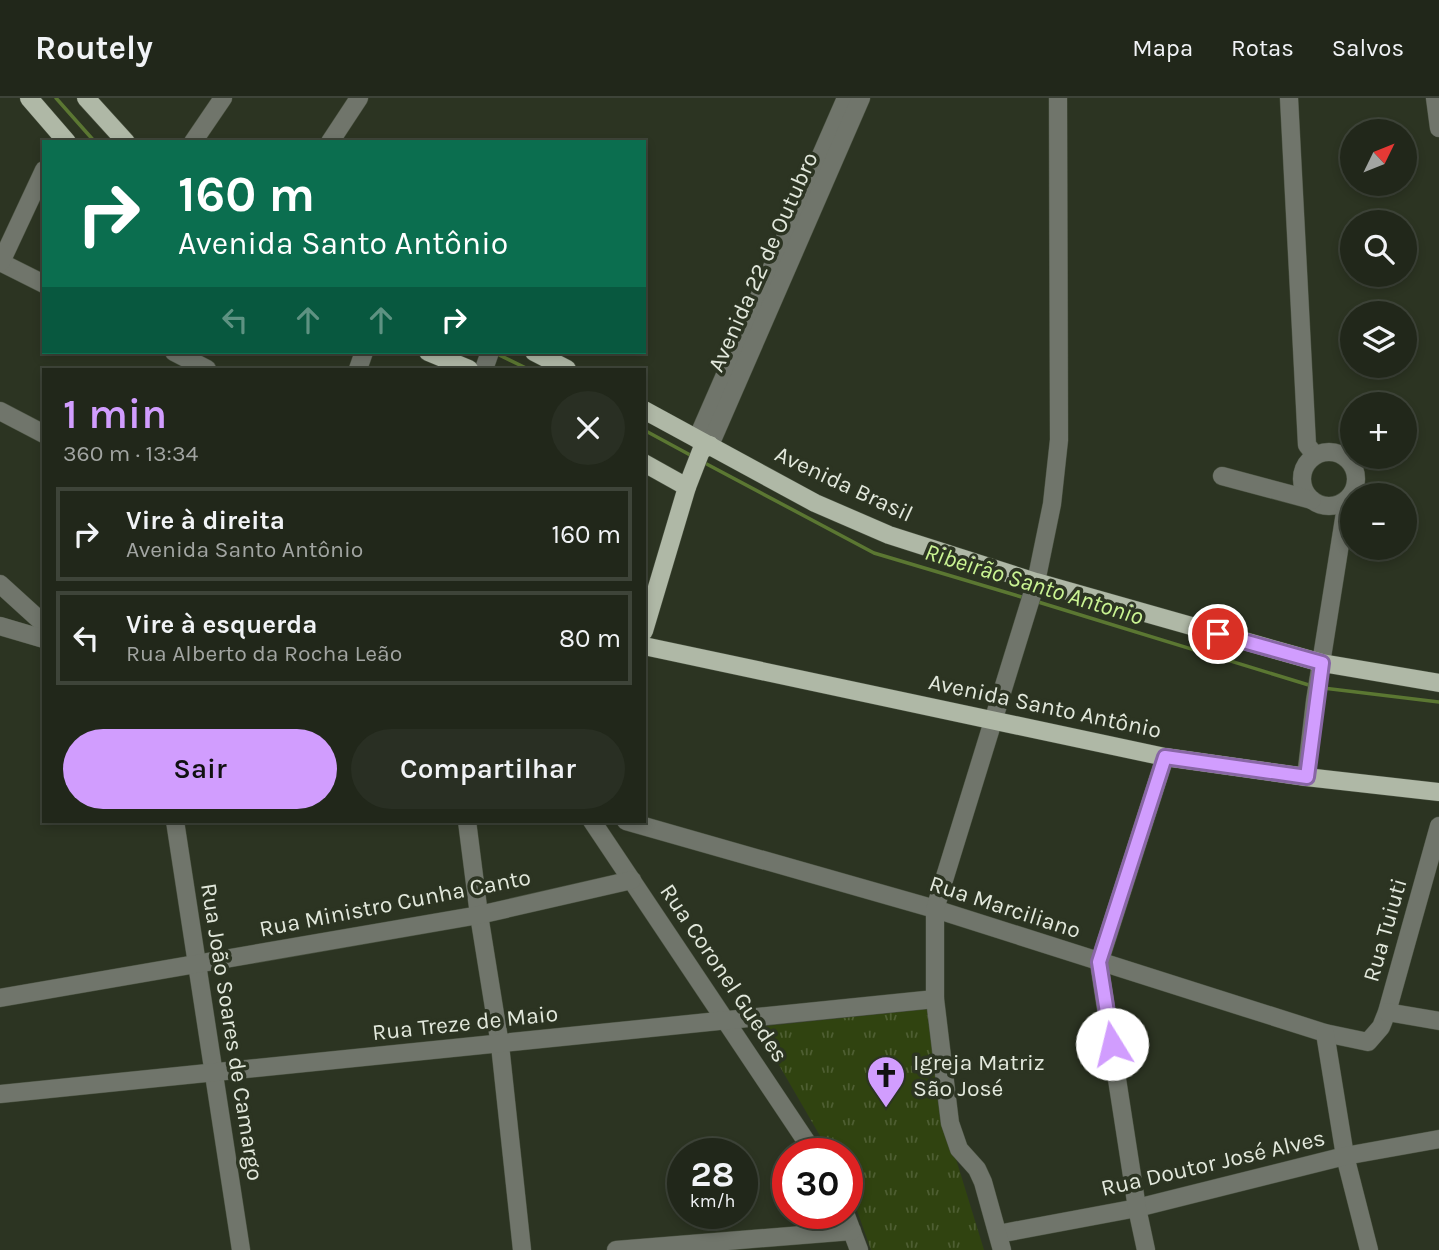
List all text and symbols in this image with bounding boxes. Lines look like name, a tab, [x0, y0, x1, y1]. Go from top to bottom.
text: Routely	[35, 29, 153, 67]
text: Mapa	[1132, 34, 1193, 62]
text: Rotas	[1231, 34, 1294, 62]
text: Salvos	[1332, 34, 1404, 62]
north arrow	[1340, 119, 1418, 196]
map controls	[1340, 119, 1417, 560]
street label: Avenida 22 de Outubro	[702, 148, 824, 376]
text: 160 m	[178, 166, 315, 223]
icon: right	[63, 168, 154, 259]
button: search	[1340, 210, 1417, 287]
text: Avenida Santo Antônio	[178, 225, 508, 262]
icon: left	[216, 301, 254, 339]
icon: ahead	[289, 301, 327, 339]
icon: ahead	[362, 301, 400, 339]
icon: right	[435, 301, 473, 339]
button: layers	[1340, 301, 1417, 378]
text: 1 min	[63, 389, 167, 439]
button: close	[551, 391, 625, 465]
button: +	[1340, 392, 1417, 469]
text: 360 m · 13:34	[63, 440, 198, 467]
street label: Avenida Brasil	[771, 440, 917, 528]
button: −	[1340, 483, 1417, 560]
text: Vire à direita	[126, 505, 285, 536]
icon: right	[67, 515, 105, 553]
text: 160 m	[552, 519, 621, 550]
text: Avenida Santo Antônio	[126, 536, 363, 563]
water label: Ribeirão Santo Antonio	[921, 537, 1147, 631]
pin	[1188, 604, 1248, 664]
text: Vire à esquerda	[126, 609, 317, 640]
icon: arrive	[1199, 615, 1237, 653]
icon: left	[67, 619, 105, 657]
text: 80 m	[559, 623, 621, 654]
text: Rua Alberto da Rocha Leão	[126, 640, 402, 667]
street label: Avenida Santo Antônio	[926, 668, 1164, 744]
button: Sair	[63, 729, 337, 809]
button: Compartilhar	[351, 729, 625, 809]
street label: Rua Ministro Cunha Canto	[257, 863, 533, 943]
street label: Rua Marciliano	[926, 870, 1084, 944]
street label: Rua Tuiuti	[1357, 875, 1413, 985]
street label: Rua Coronel Guedes	[654, 879, 794, 1067]
street label: Rua João Soares de Camargo	[195, 881, 269, 1183]
street label: Rua Treze de Maio	[371, 1000, 559, 1046]
position arrow	[1075, 1007, 1149, 1081]
place label: Igreja Matriz São José	[913, 1049, 1045, 1102]
church icon: Igreja Matriz São José	[865, 1054, 907, 1109]
street label: Rua Doutor José Alves	[1098, 1124, 1328, 1202]
speed limit sign: 30	[772, 1138, 863, 1229]
text: 28	[691, 1154, 734, 1195]
text: km/h	[690, 1190, 735, 1212]

